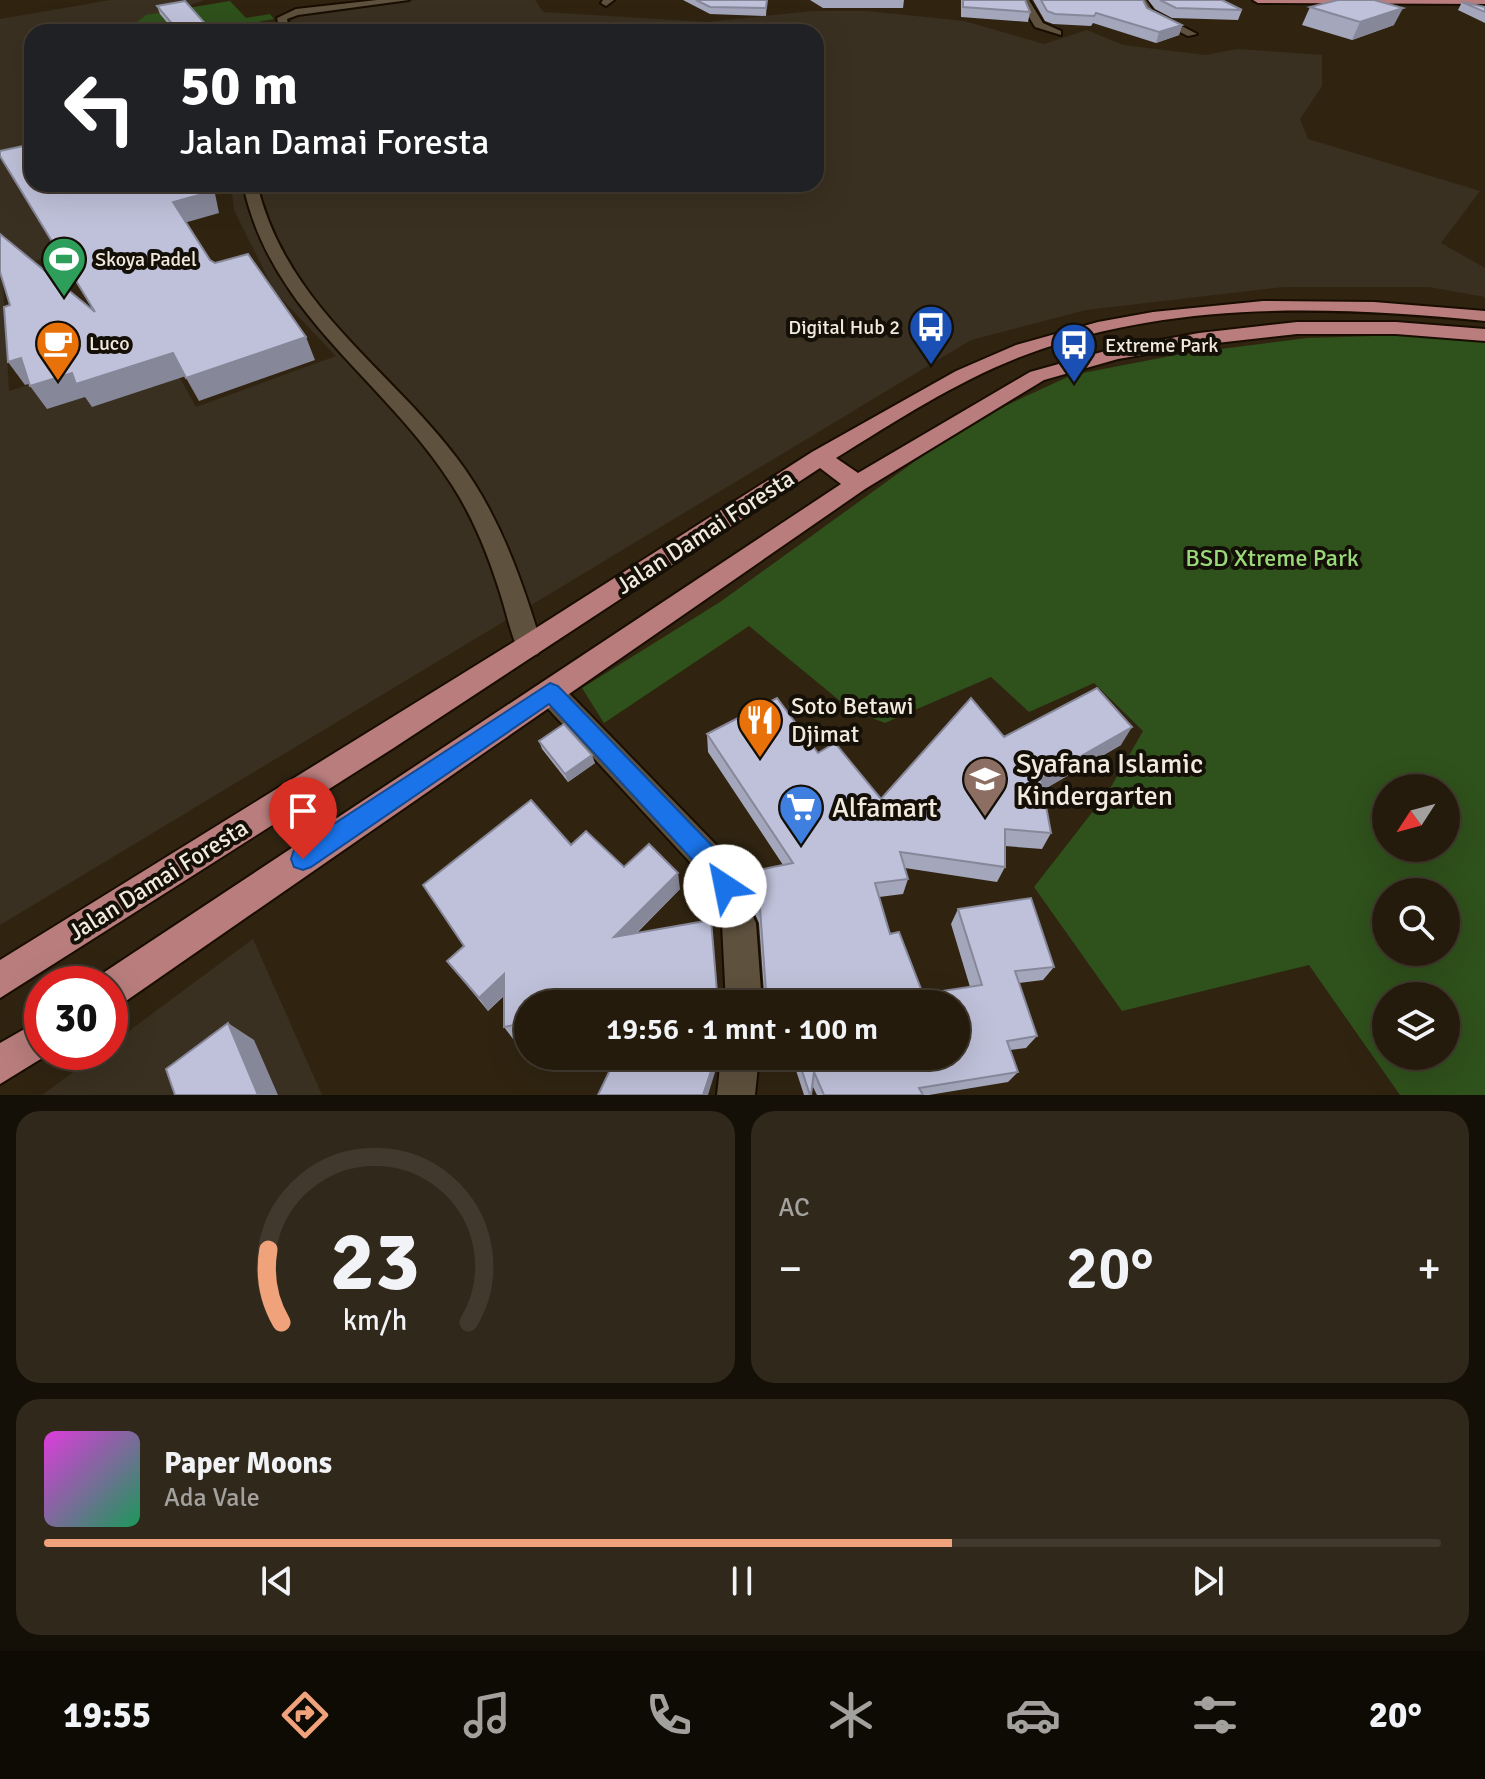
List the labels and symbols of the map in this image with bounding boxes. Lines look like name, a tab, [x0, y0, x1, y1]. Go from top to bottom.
sports icon: Skoya Padel	[40, 235, 88, 298]
place label: Skoya Padel	[95, 247, 197, 272]
bus stop icon: Digital Hub 2	[907, 303, 955, 366]
place label: Digital Hub 2	[788, 315, 900, 340]
cafe icon: Luco	[34, 319, 82, 382]
bus stop icon: Extreme Park	[1050, 321, 1098, 384]
place label: Luco	[89, 331, 130, 356]
place label: Extreme Park	[1105, 333, 1218, 358]
street label: Jalan Damai Foresta	[610, 463, 800, 601]
park label: BSD Xtreme Park	[1185, 543, 1359, 573]
place label: Soto Betawi Djimat	[791, 691, 914, 749]
restaurant icon: Soto Betawi Djimat	[736, 696, 784, 759]
place label: Syafana Islamic Kindergarten	[1016, 747, 1203, 813]
school or university icon: Syafana Islamic Kindergarten	[961, 755, 1009, 818]
north arrow	[1372, 774, 1460, 862]
pin	[269, 777, 337, 859]
supermarket icon: Alfamart	[777, 783, 825, 846]
place label: Alfamart	[832, 791, 938, 825]
street label: Jalan Damai Foresta	[63, 813, 253, 947]
position arrow	[683, 844, 767, 928]
speed limit sign: 30	[24, 966, 128, 1070]

